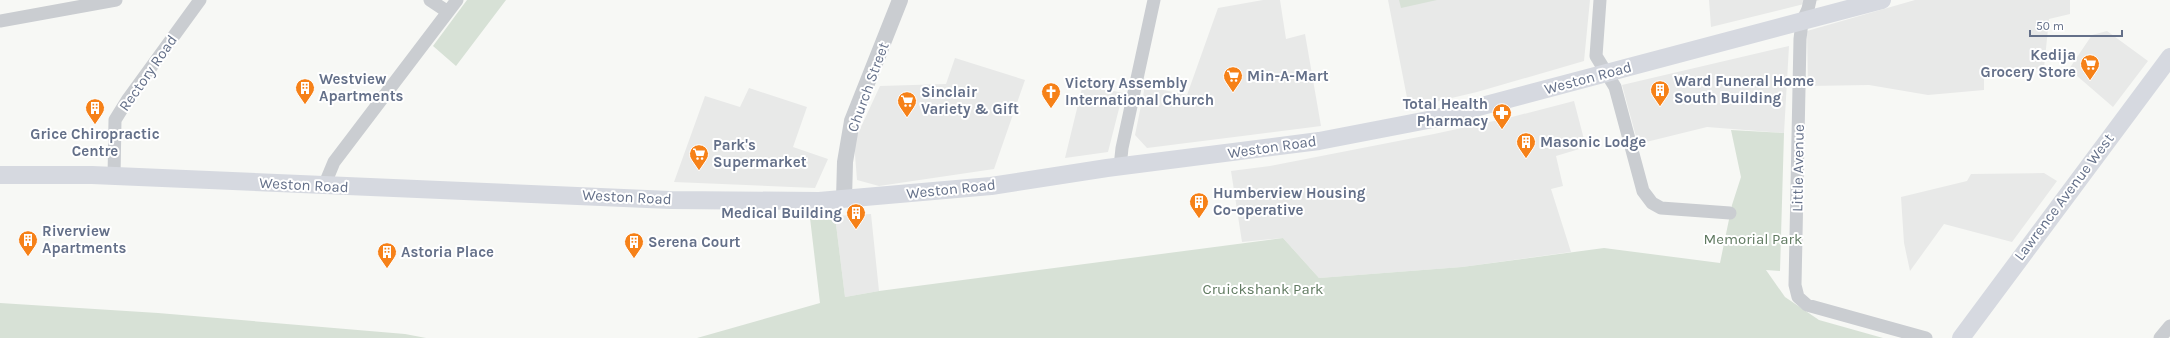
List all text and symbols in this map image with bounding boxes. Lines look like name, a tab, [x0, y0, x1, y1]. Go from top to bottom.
scale bar	[2030, 12, 2122, 38]
text: 50 m	[2036, 19, 2064, 33]
street label: Rectory Road	[115, 31, 181, 115]
street label: Church Street	[843, 39, 893, 134]
place label: Kedija Grocery Store	[1981, 46, 2076, 81]
supermarket icon: Kedija Grocery Store	[2079, 53, 2101, 81]
street label: Weston Road	[1542, 58, 1634, 98]
supermarket icon: Min-A-Mart	[1222, 65, 1244, 93]
place label: Min-A-Mart	[1247, 67, 1329, 85]
place label: Westview Apartments	[319, 70, 404, 105]
place label: Ward Funeral Home South Building	[1674, 72, 1814, 107]
place label: Victory Assembly International Church	[1065, 74, 1214, 109]
building icon: Westview Apartments	[294, 77, 316, 105]
building icon: Ward Funeral Home South Building	[1649, 79, 1671, 107]
church icon: Victory Assembly International Church	[1040, 81, 1062, 109]
place label: Sinclair Variety & Gift	[921, 83, 1019, 118]
supermarket icon: Sinclair Variety & Gift	[896, 90, 918, 118]
place label: Total Health Pharmacy	[1403, 95, 1488, 130]
building icon: Grice Chiropractic Centre	[84, 97, 106, 125]
pharmacy icon: Total Health Pharmacy	[1491, 102, 1513, 130]
street label: Little Avenue	[1788, 124, 1808, 212]
place label: Grice Chiropractic Centre	[30, 125, 160, 160]
street label: Lawrence Avenue West	[2010, 130, 2118, 264]
building icon: Masonic Lodge	[1515, 131, 1537, 159]
street label: Weston Road	[1226, 132, 1318, 162]
place label: Masonic Lodge	[1540, 133, 1646, 151]
place label: Park's Supermarket	[713, 136, 807, 171]
supermarket icon: Park's Supermarket	[688, 143, 710, 171]
street label: Weston Road	[259, 174, 349, 196]
street label: Weston Road	[906, 175, 996, 203]
place label: Humberview Housing Co-operative	[1213, 184, 1366, 219]
street label: Weston Road	[582, 186, 672, 208]
building icon: Humberview Housing Co-operative	[1188, 191, 1210, 219]
building icon: Medical Building	[845, 202, 867, 230]
place label: Medical Building	[721, 204, 842, 222]
place label: Riverview Apartments	[42, 222, 127, 257]
building icon: Riverview Apartments	[17, 229, 39, 257]
park label: Memorial Park	[1704, 230, 1802, 248]
building icon: Serena Court	[623, 231, 645, 259]
place label: Serena Court	[648, 233, 741, 251]
building icon: Astoria Place	[376, 241, 398, 269]
place label: Astoria Place	[401, 243, 494, 261]
park label: Cruickshank Park	[1202, 280, 1324, 298]

